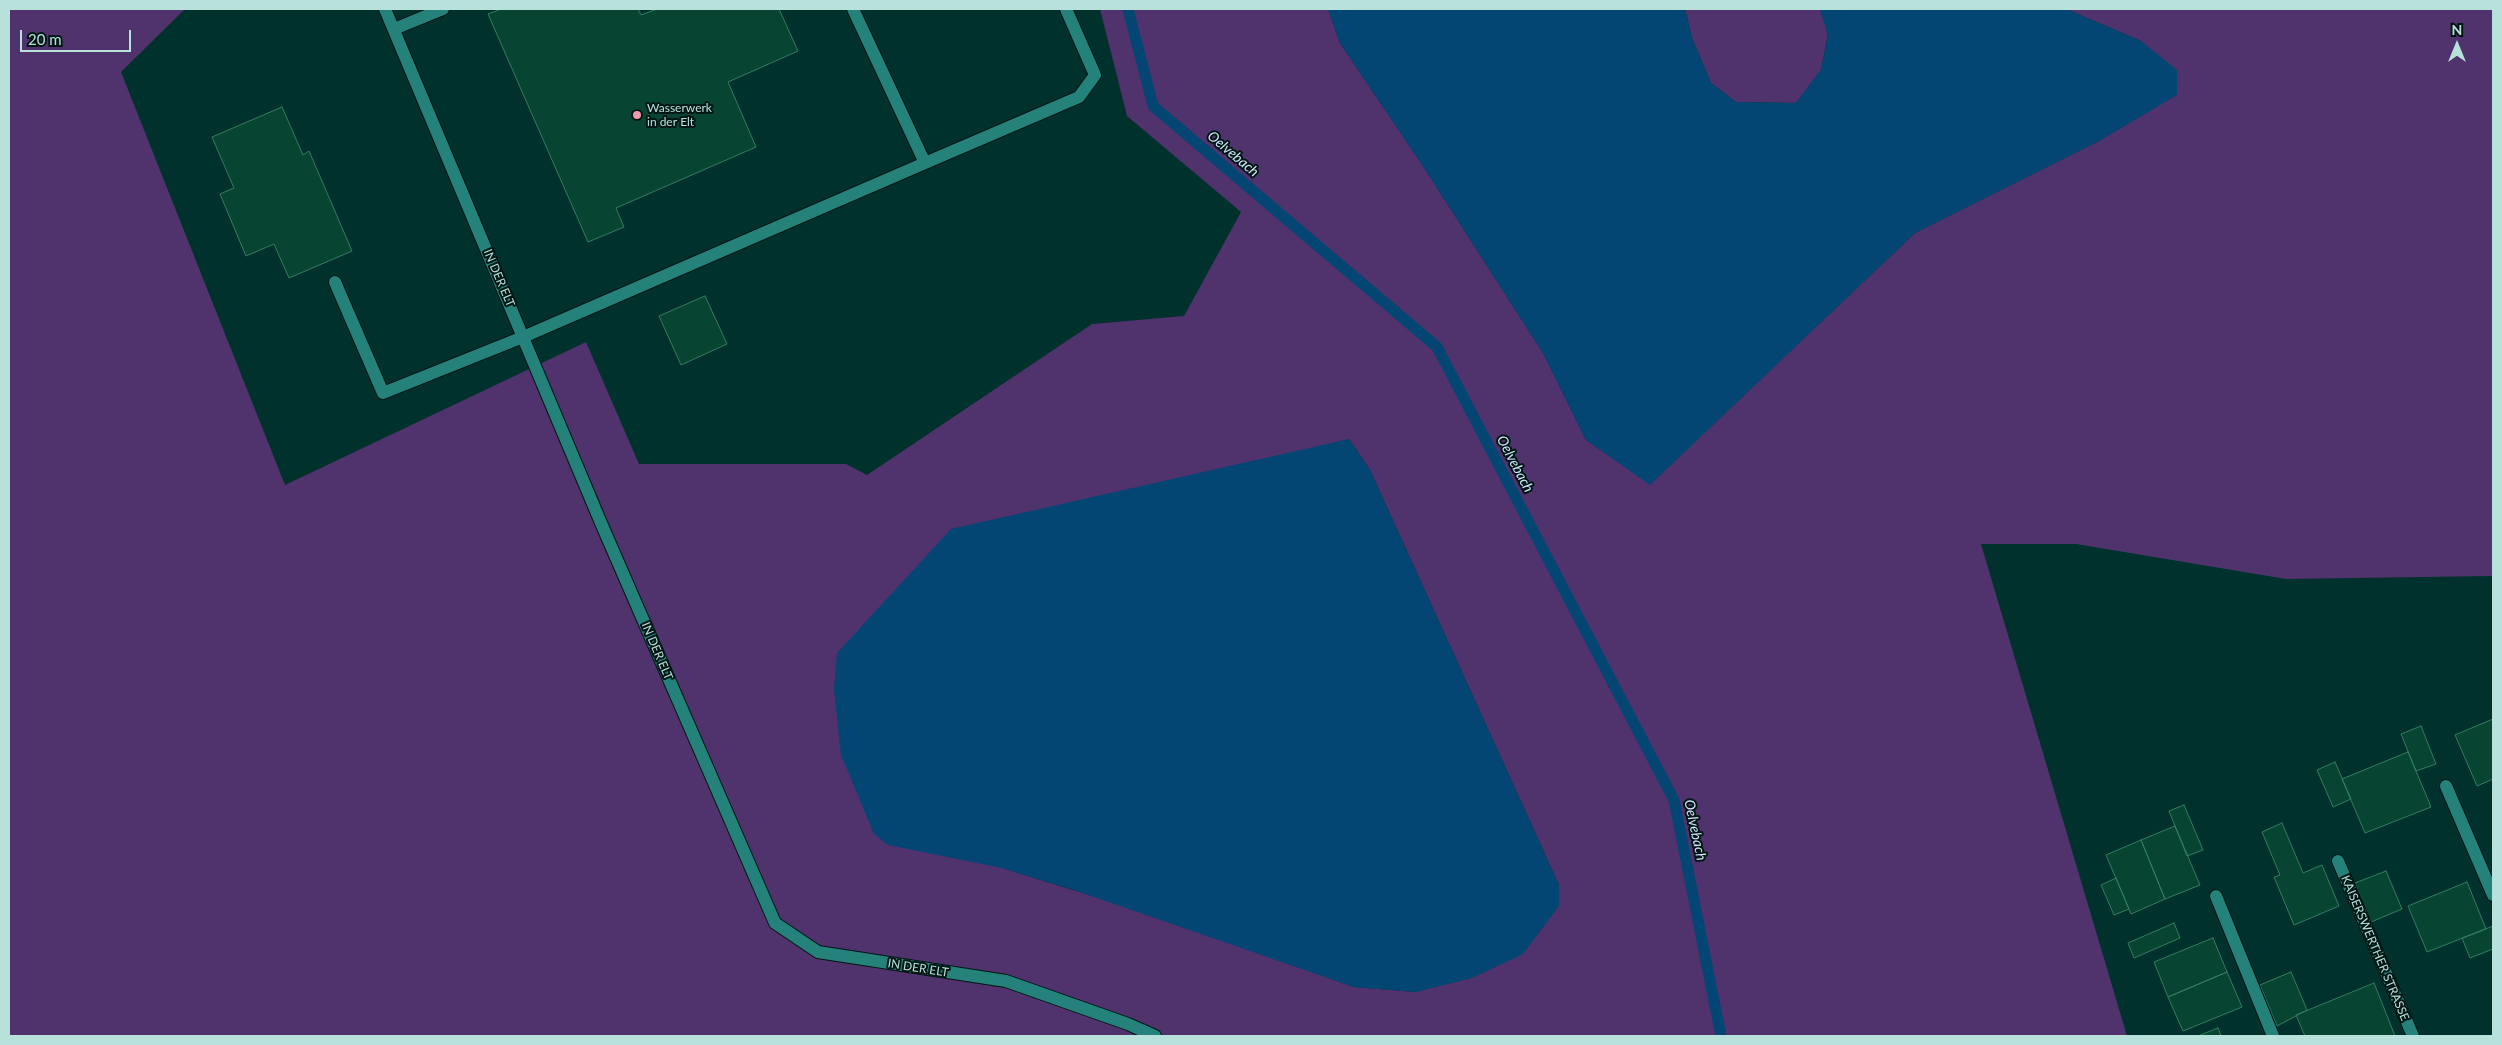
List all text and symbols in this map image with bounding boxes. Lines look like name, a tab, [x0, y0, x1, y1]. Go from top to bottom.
scale bar	[22, 20, 134, 52]
north arrow	[2432, 20, 2482, 70]
text: N	[2452, 21, 2462, 38]
text: 20 m	[28, 30, 62, 48]
place label: Wasserwerk in der Elt	[647, 101, 712, 129]
marker: Wasserwerk in der Elt	[631, 109, 643, 121]
water label: Oelvebach	[1204, 128, 1262, 180]
street label: IN DER ELT	[480, 247, 518, 309]
water label: Oelvebach	[1493, 433, 1537, 495]
street label: IN DER ELT	[638, 620, 676, 682]
water label: Oelvebach	[1680, 798, 1710, 862]
street label: KAISERSWERTHER STRASSE	[2338, 873, 2412, 1023]
street label: IN DER ELT	[887, 956, 949, 980]

